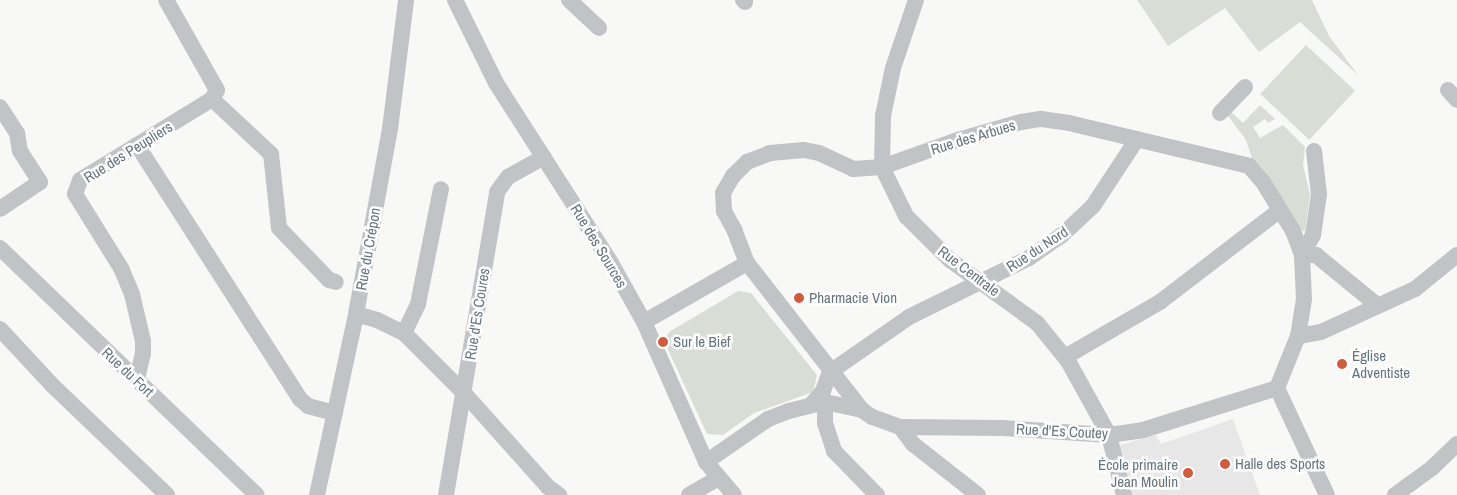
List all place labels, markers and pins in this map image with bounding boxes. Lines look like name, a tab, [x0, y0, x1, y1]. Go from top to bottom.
place label: Pharmacie Vion	[809, 289, 897, 307]
marker: Pharmacie Vion	[793, 292, 805, 304]
place label: Sur le Bief	[673, 333, 730, 351]
marker: Sur le Bief	[657, 336, 669, 348]
place label: Église Adventiste	[1352, 346, 1410, 381]
marker: Église Adventiste	[1336, 358, 1348, 370]
place label: École primaire Jean Moulin	[1098, 455, 1178, 490]
place label: Halle des Sports	[1235, 455, 1325, 473]
marker: Halle des Sports	[1219, 458, 1231, 470]
marker: École primaire Jean Moulin	[1182, 467, 1194, 479]

